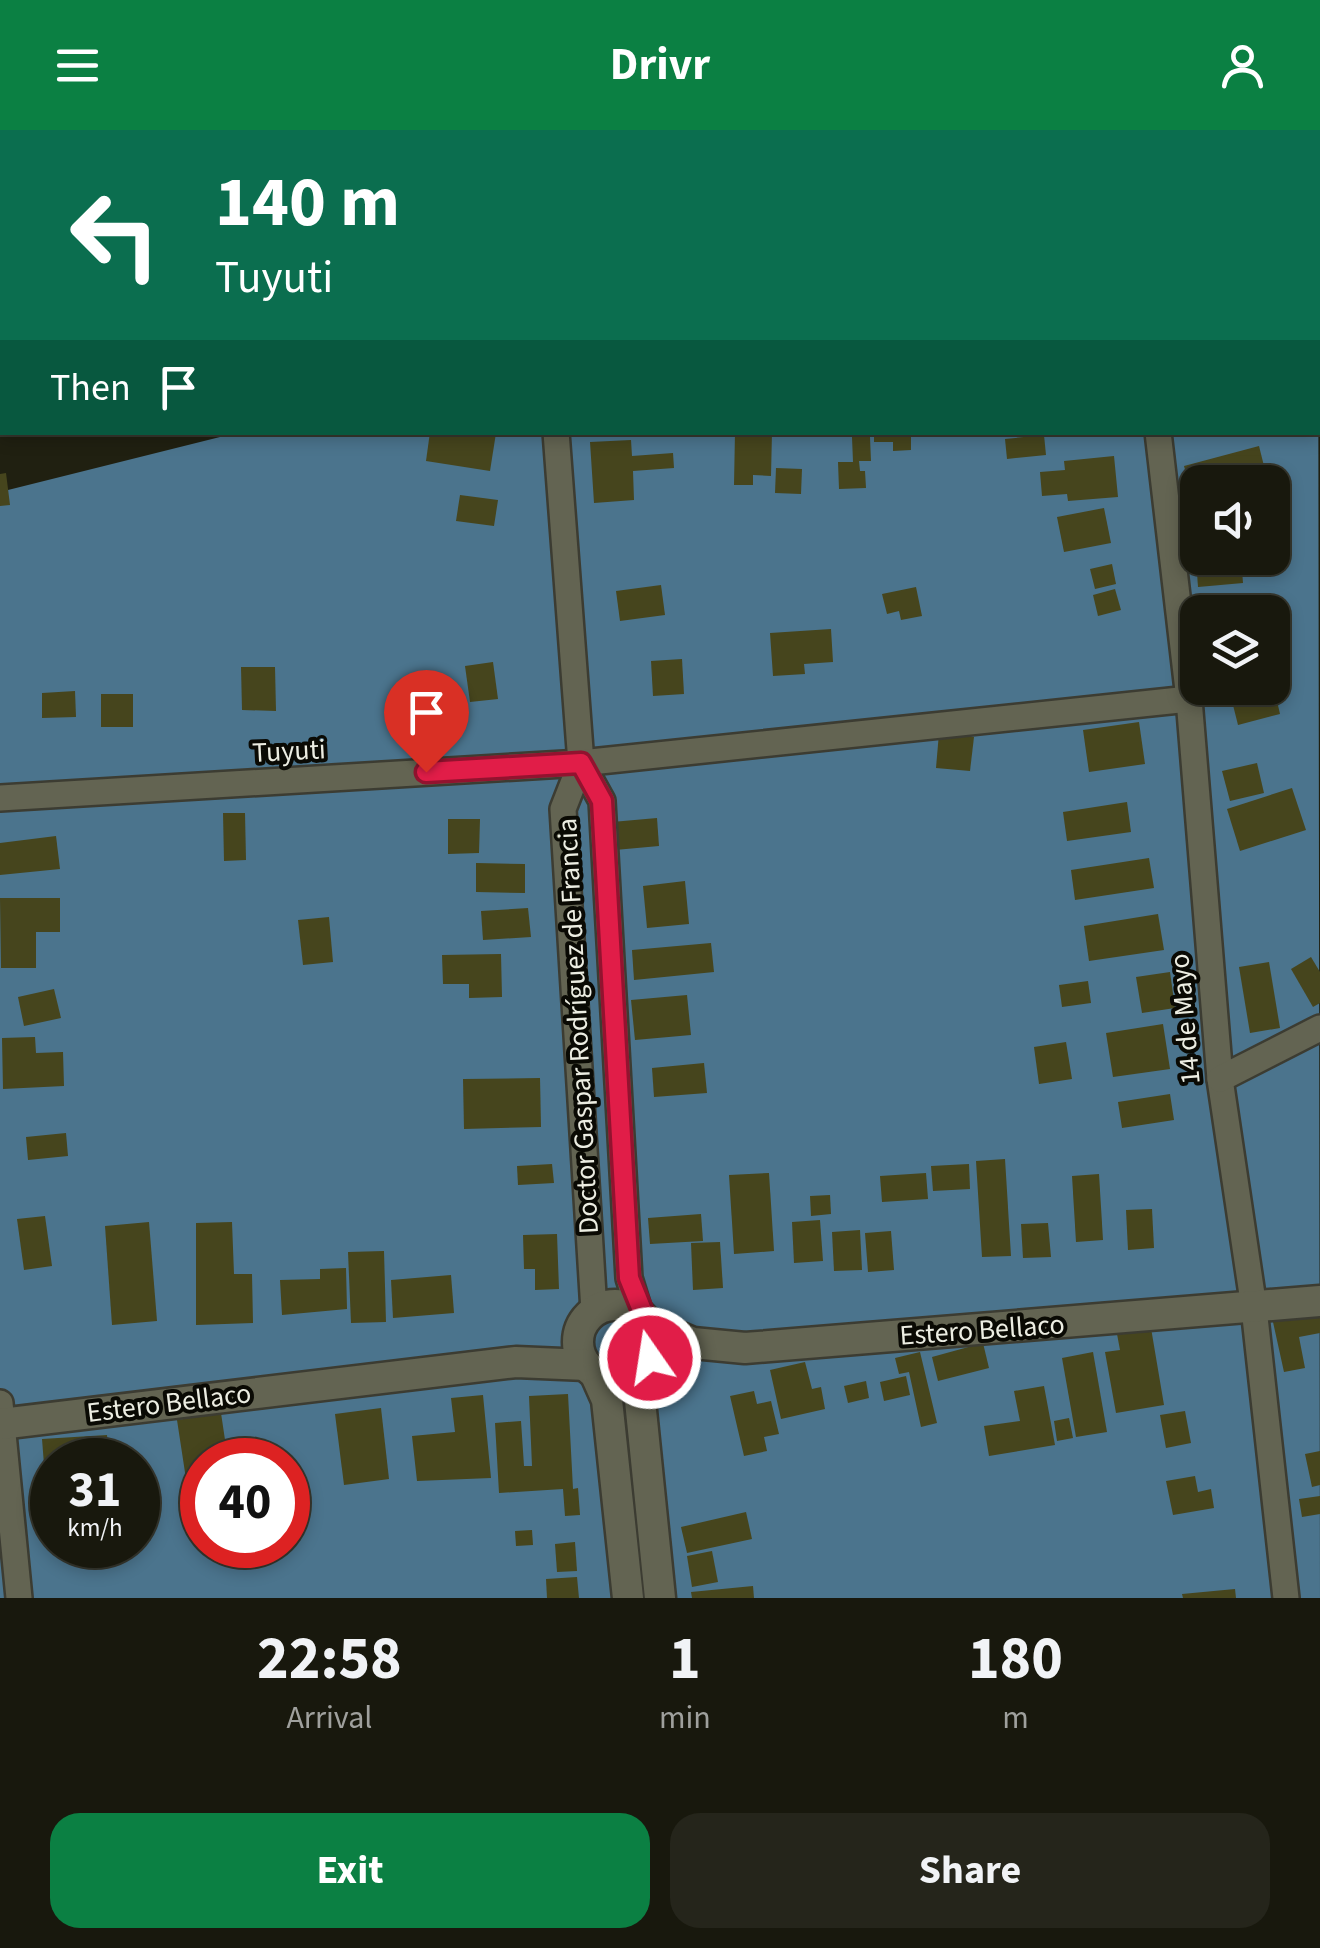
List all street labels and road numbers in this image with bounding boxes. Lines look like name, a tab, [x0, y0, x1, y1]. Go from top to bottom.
street label: Tuyuti	[251, 729, 327, 773]
street label: Doctor Gaspar Rodríguez de Francia	[547, 817, 609, 1235]
street label: 14 de Mayo	[1159, 952, 1211, 1086]
street label: Estero Bellaco	[898, 1304, 1066, 1356]
street label: Estero Bellaco	[85, 1373, 253, 1433]

